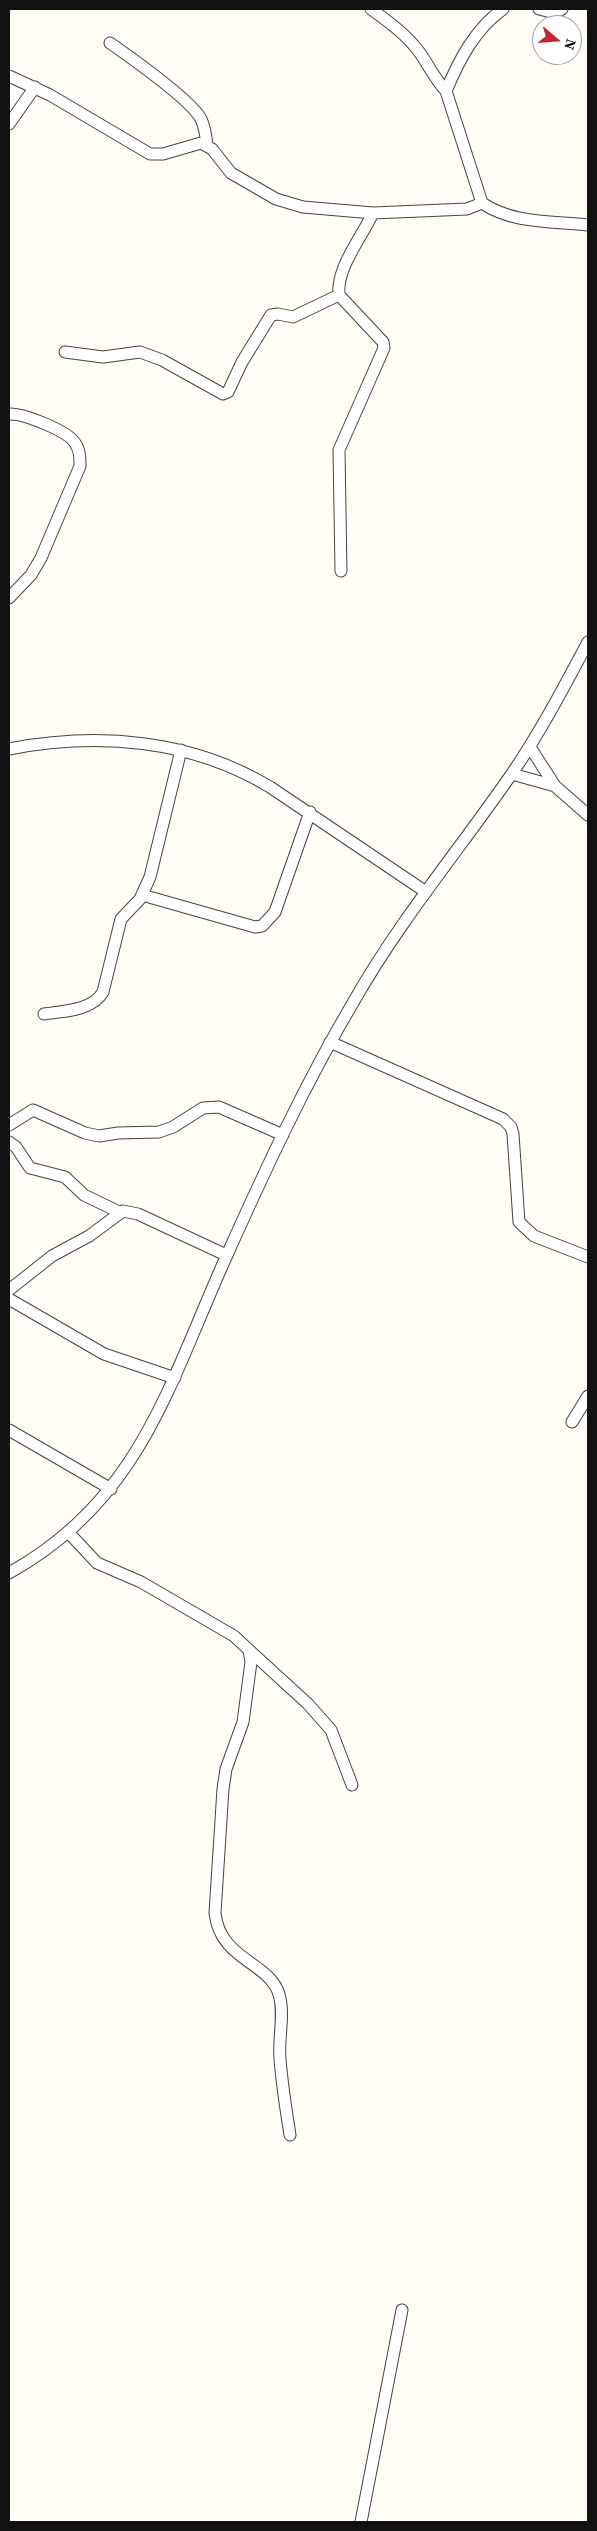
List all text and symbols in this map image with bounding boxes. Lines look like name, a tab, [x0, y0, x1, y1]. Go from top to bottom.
north arrow	[532, 15, 582, 65]
text: N	[559, 36, 581, 52]

